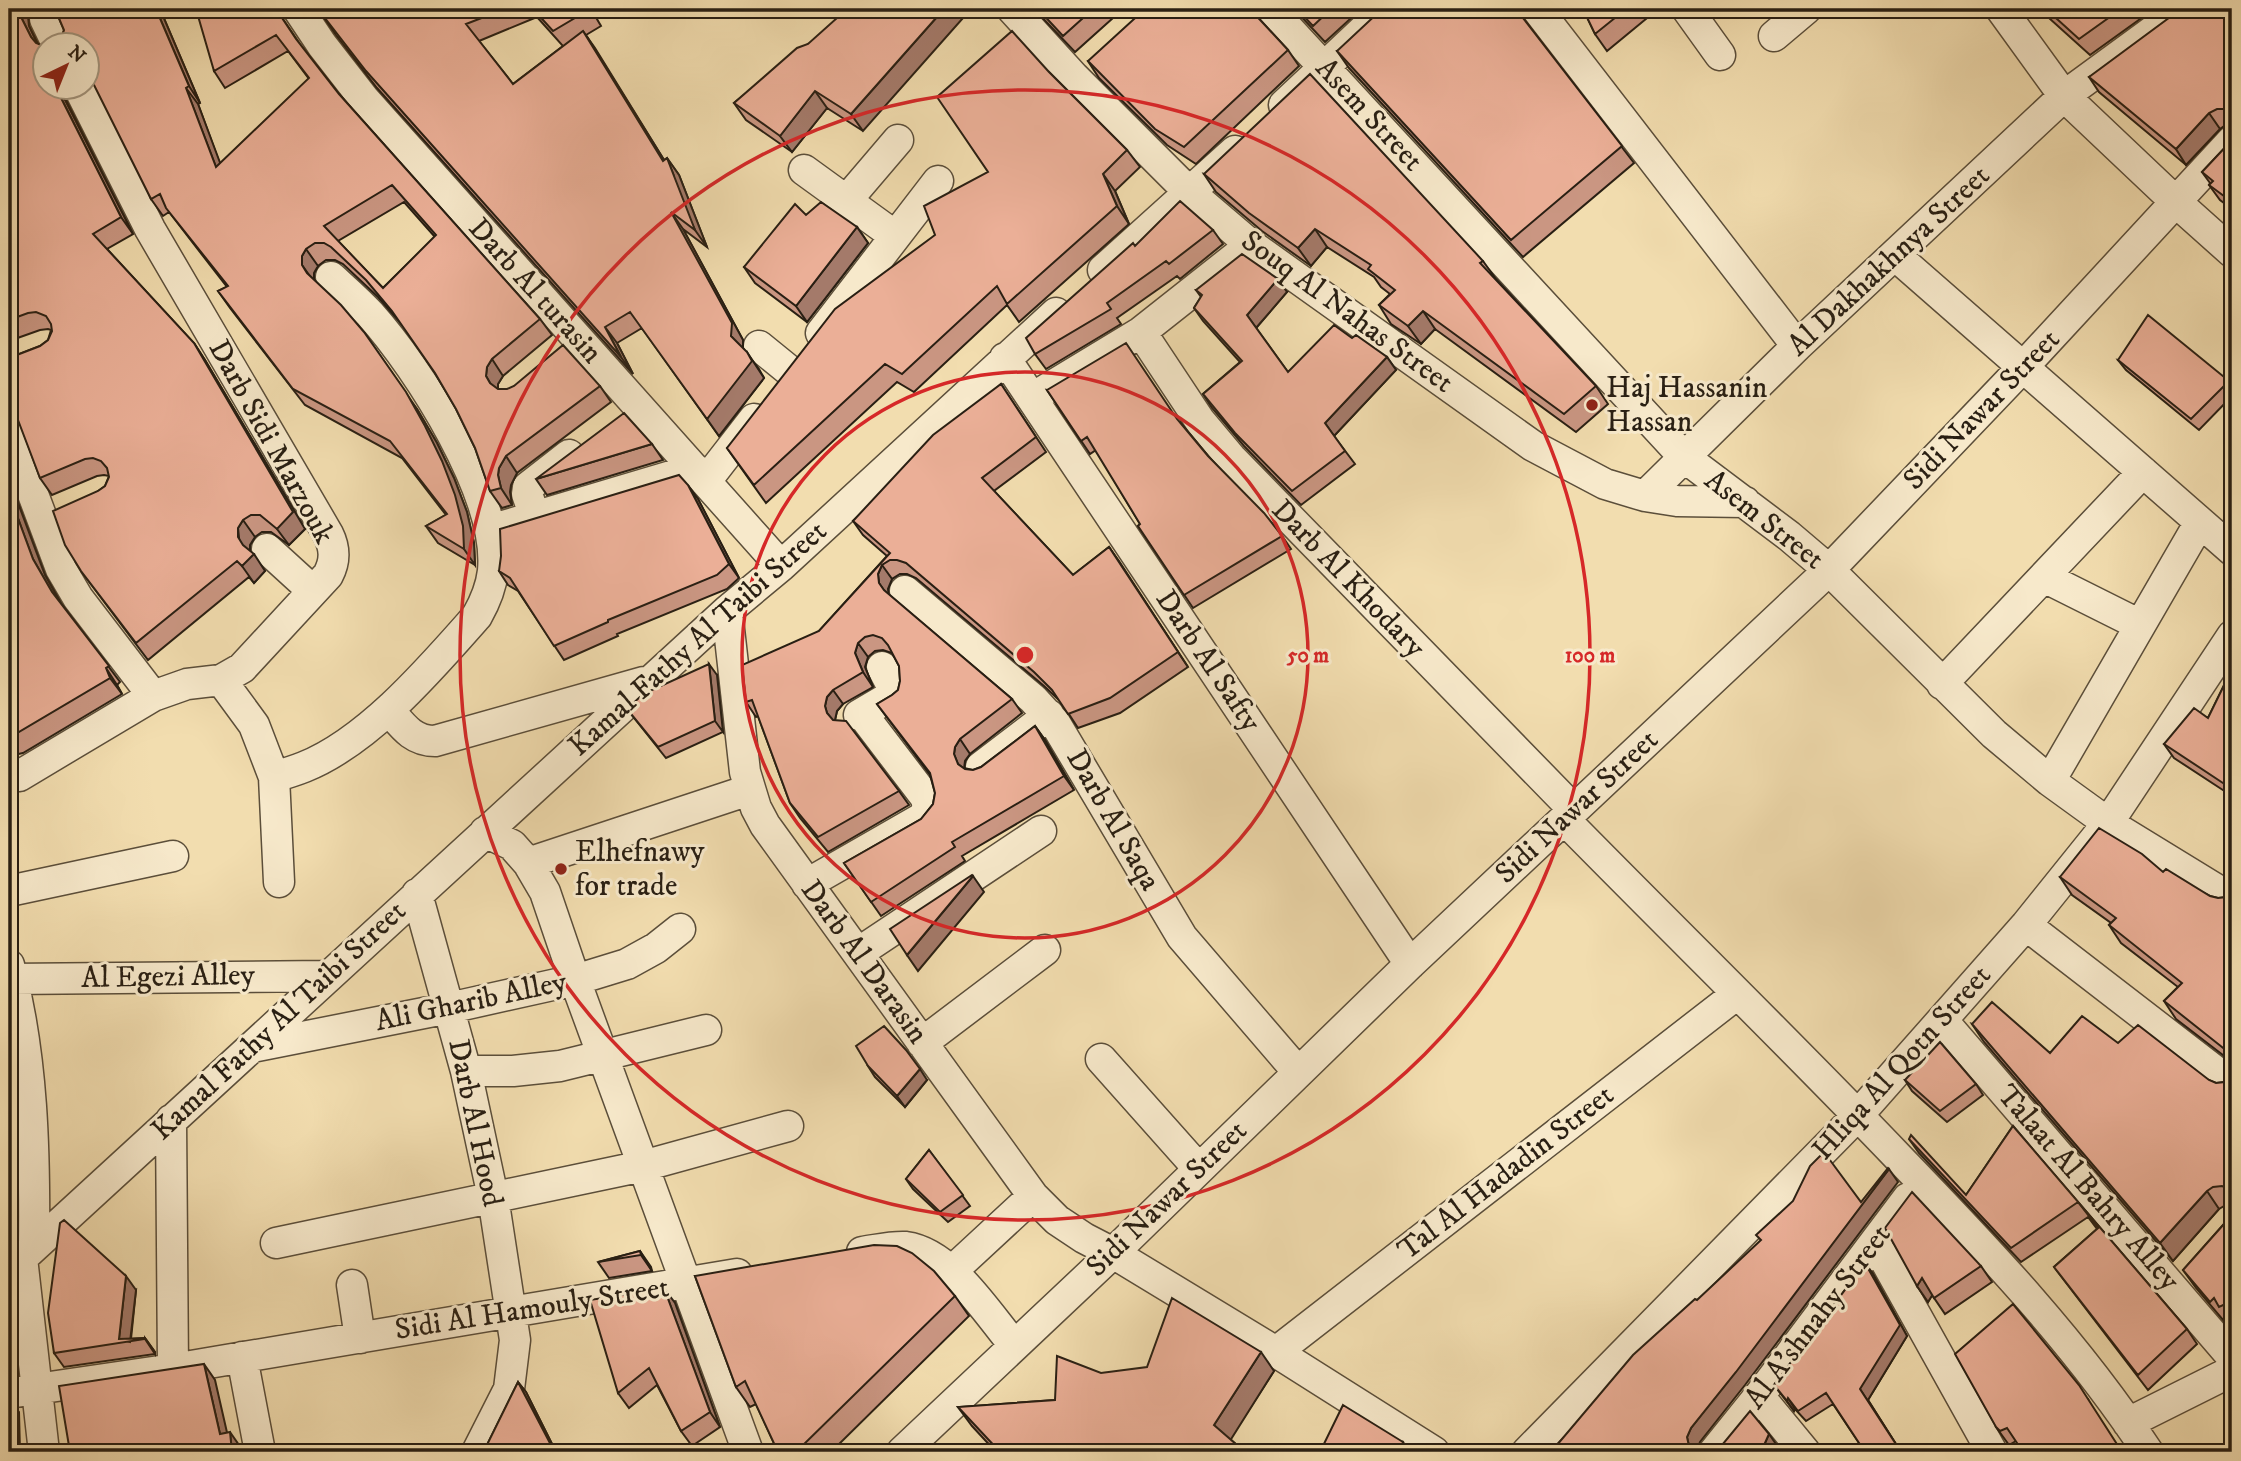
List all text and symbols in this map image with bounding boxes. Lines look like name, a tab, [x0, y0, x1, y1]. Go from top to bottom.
north arrow	[32, 32, 102, 102]
text: N	[63, 41, 90, 69]
street label: Asem Street	[1307, 51, 1431, 179]
street label: Al Dakhakhnya Street	[1780, 158, 1998, 364]
street label: Darb Al turasin	[460, 211, 610, 372]
street label: Souq Al Nahas Street	[1234, 223, 1460, 401]
street label: Sidi Nawar Street	[1896, 322, 2068, 498]
street label: Darb Sidi Marzouk	[200, 333, 342, 551]
place label: Haj Hassanin Hassan	[1606, 370, 1768, 441]
marker: Haj Hassanin Hassan	[1584, 397, 1600, 413]
street label: Asem Street	[1697, 462, 1831, 578]
street label: Darb Al Khodary	[1263, 492, 1433, 666]
street label: Kamal Fathy Al Taibi Street	[561, 513, 835, 765]
street label: Darb Al Safty	[1147, 583, 1269, 740]
centre of rings	[1013, 643, 1037, 667]
text: 50 m	[1286, 643, 1329, 669]
text: 100 m	[1565, 643, 1615, 669]
street label: Sidi Nawar Street	[1488, 722, 1666, 892]
street label: Darb Al Saqa	[1058, 743, 1168, 898]
place label: Elhefnawy for trade	[575, 834, 705, 905]
marker: Elhefnawy for trade	[553, 861, 569, 877]
street label: Darb Al Darasin	[792, 873, 936, 1051]
street label: Kamal Fathy Al Taibi Street	[144, 893, 414, 1149]
street label: Al Egezi Alley	[81, 957, 256, 997]
street label: Hliqa Al Qotn Street	[1805, 958, 1999, 1168]
street label: Ali Gharib Alley	[372, 963, 571, 1040]
street label: Darb Al Hood	[439, 1036, 511, 1210]
street label: Tal Al Hadadin Street	[1391, 1077, 1621, 1269]
street label: Talaat Al Bahry Alley	[1988, 1077, 2188, 1299]
street label: Sidi Nawar Street	[1079, 1113, 1255, 1285]
street label: Al A'shnahy Street	[1737, 1217, 1899, 1417]
street label: Sidi Al Hamouly Street	[392, 1269, 672, 1349]

